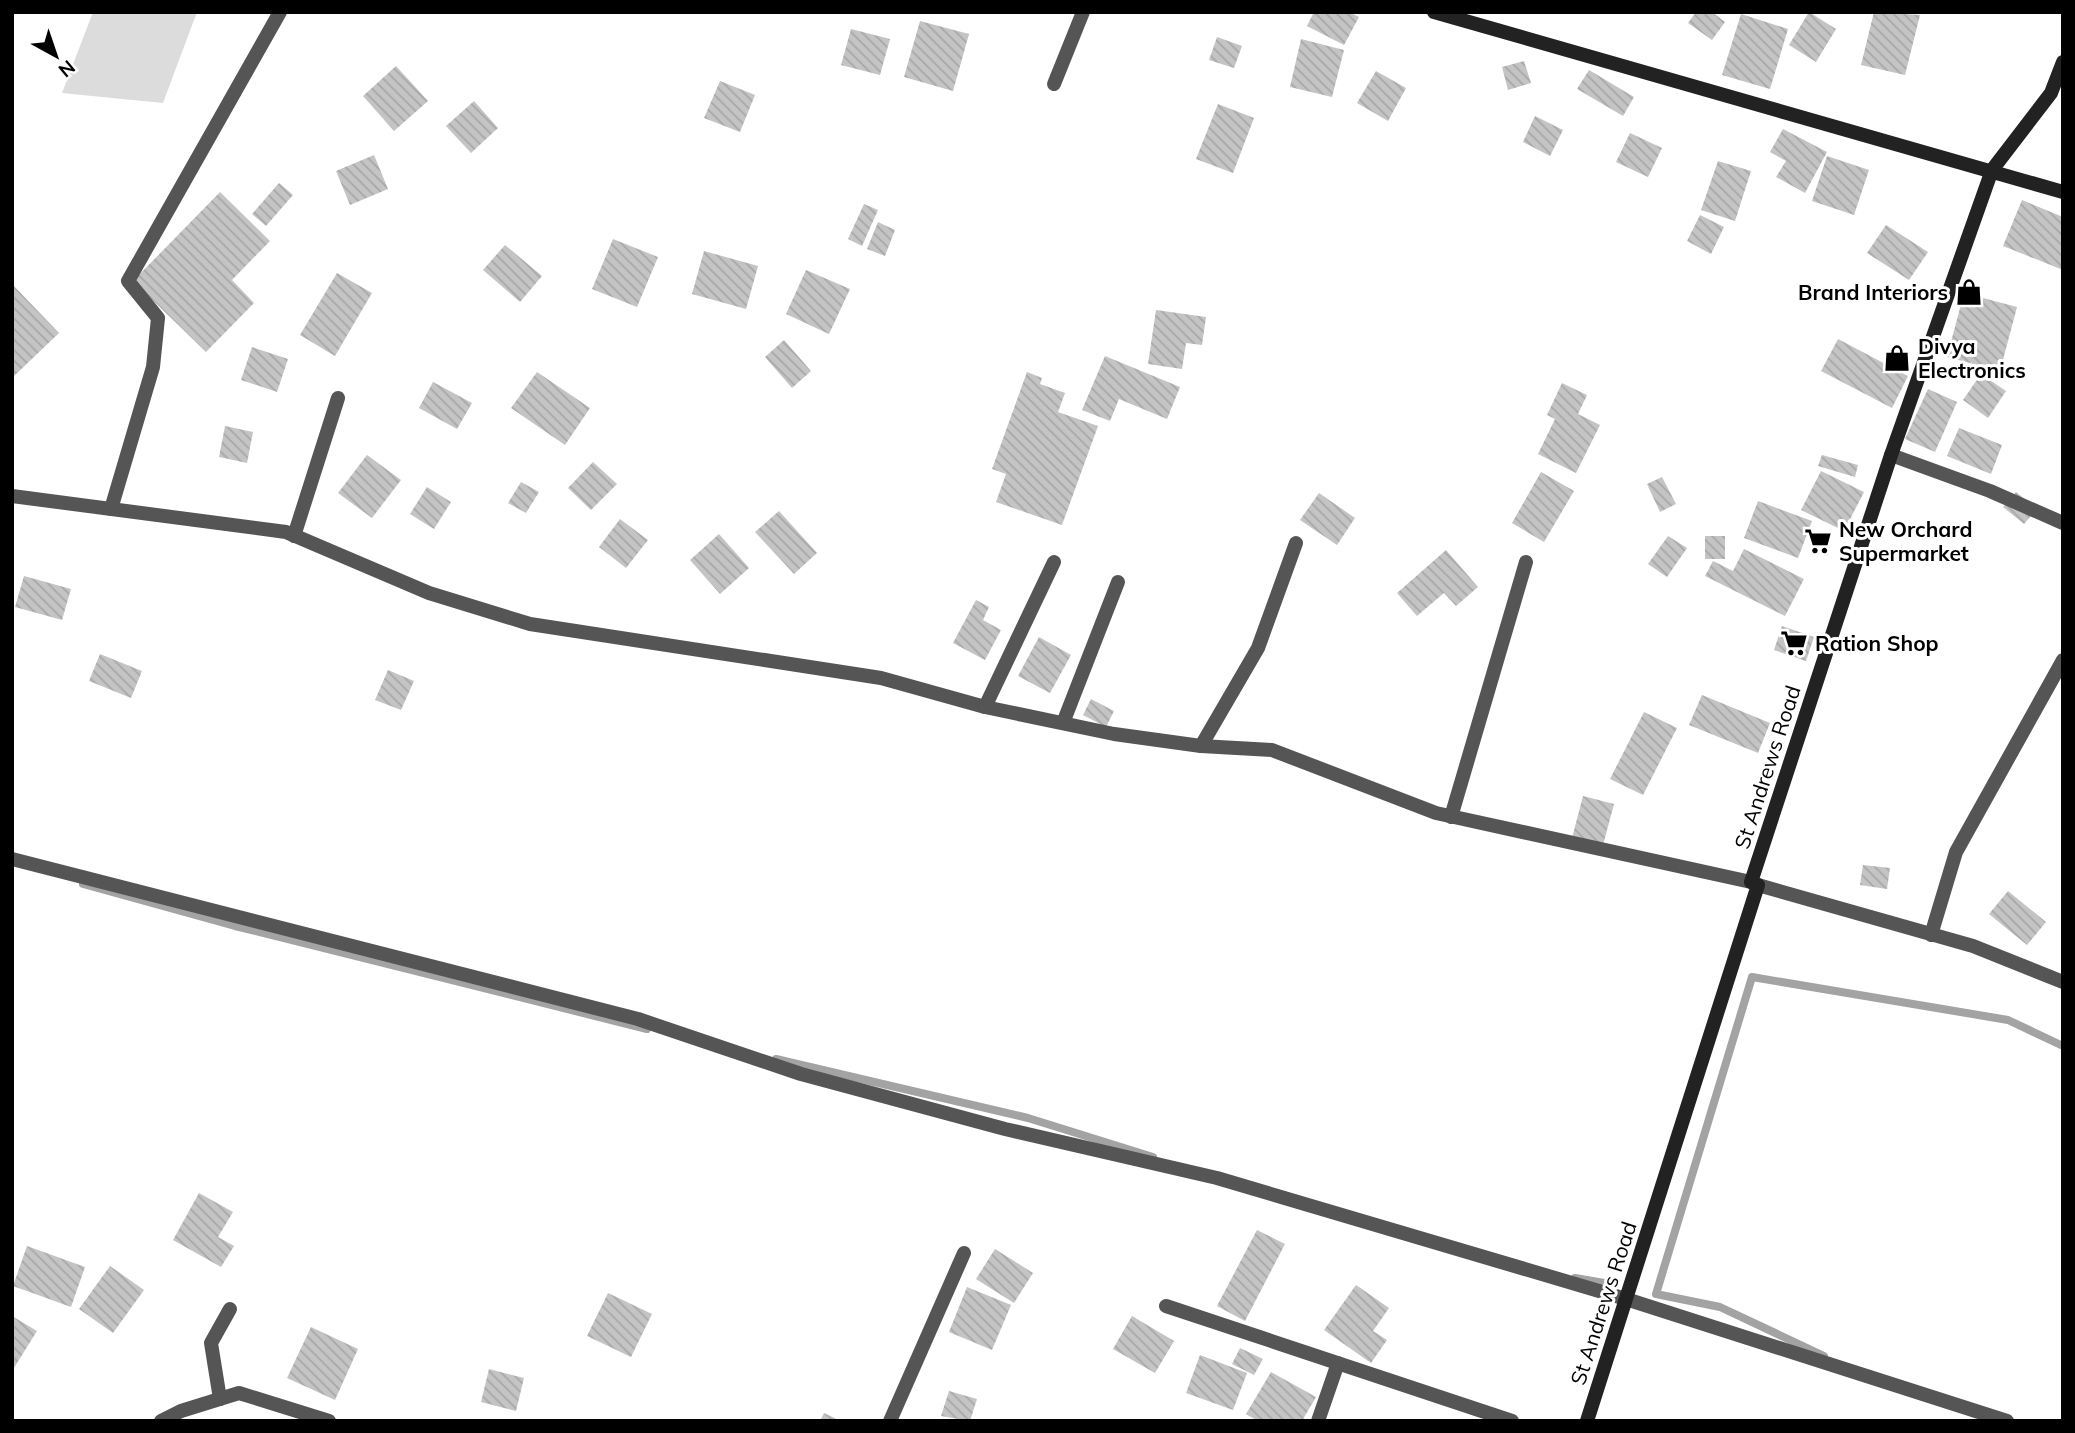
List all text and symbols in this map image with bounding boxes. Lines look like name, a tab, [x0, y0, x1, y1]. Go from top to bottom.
north arrow	[21, 21, 91, 91]
text: N	[54, 55, 80, 83]
shop icon: Brand Interiors	[1954, 277, 1984, 307]
place label: Brand Interiors	[1798, 279, 1948, 305]
place label: Divya Electronics	[1918, 333, 2026, 383]
shop icon: Divya Electronics	[1882, 343, 1912, 373]
place label: New Orchard Supermarket	[1839, 516, 1972, 566]
supermarket icon: New Orchard Supermarket	[1803, 526, 1833, 556]
supermarket icon: Ration Shop	[1779, 628, 1809, 658]
place label: Ration Shop	[1815, 630, 1939, 656]
street label: St Andrews Road	[1728, 682, 1806, 852]
street label: St Andrews Road	[1564, 1218, 1642, 1388]

